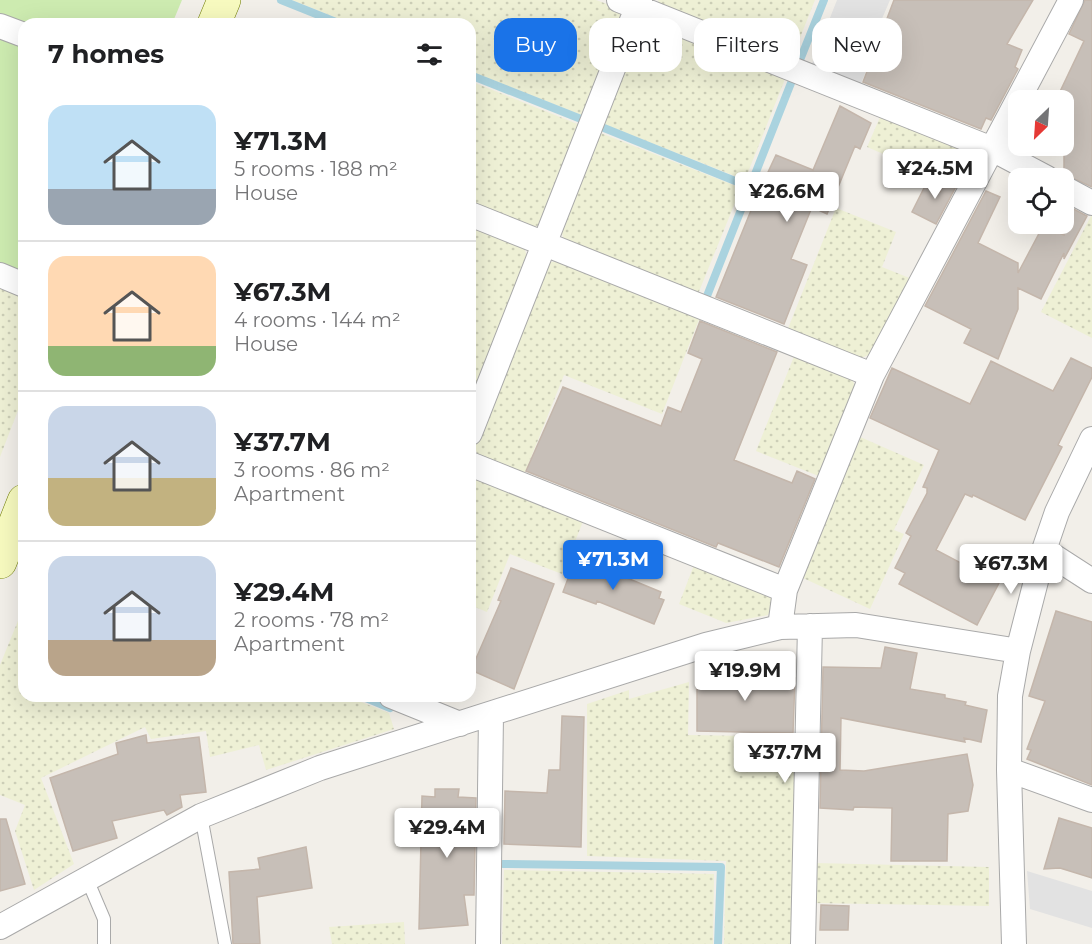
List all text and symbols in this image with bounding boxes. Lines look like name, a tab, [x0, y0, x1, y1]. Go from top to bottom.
chip: Buy	[494, 18, 577, 72]
chip: Rent	[589, 18, 682, 72]
chip: Filters	[694, 18, 800, 72]
chip: New	[812, 18, 902, 72]
text: 7 homes	[48, 38, 164, 70]
icon: filters	[413, 38, 446, 71]
north arrow	[1008, 90, 1074, 156]
map controls	[1008, 90, 1074, 234]
text: ¥71.3M	[234, 125, 328, 157]
icon: home	[96, 129, 168, 201]
pin: ¥24.5M	[886, 149, 984, 200]
text: ¥24.5M	[897, 156, 973, 180]
text: 5 rooms · 188 m²	[234, 157, 398, 181]
button: locate	[1008, 168, 1074, 234]
pin: ¥26.6M	[738, 172, 836, 223]
text: ¥26.6M	[749, 179, 825, 203]
text: House	[234, 181, 298, 205]
text: ¥67.3M	[234, 276, 331, 308]
icon: home	[96, 280, 168, 352]
text: 4 rooms · 144 m²	[234, 308, 401, 332]
text: House	[234, 332, 298, 356]
text: ¥37.7M	[234, 426, 331, 458]
icon: home	[96, 430, 168, 502]
text: 3 rooms · 86 m²	[234, 458, 390, 482]
text: Apartment	[234, 482, 345, 506]
pin: ¥71.3M	[564, 540, 662, 591]
pin: ¥67.3M	[962, 544, 1060, 595]
text: ¥71.3M	[577, 547, 649, 571]
text: ¥67.3M	[974, 551, 1048, 575]
text: ¥29.4M	[234, 576, 334, 608]
icon: home	[96, 580, 168, 652]
text: 2 rooms · 78 m²	[234, 608, 389, 632]
text: Apartment	[234, 632, 345, 656]
pin: ¥19.9M	[696, 651, 794, 702]
text: ¥19.9M	[709, 658, 781, 682]
pin: ¥37.7M	[736, 733, 834, 784]
text: ¥37.7M	[748, 740, 822, 764]
pin: ¥29.4M	[398, 808, 496, 859]
text: ¥29.4M	[408, 815, 486, 839]

